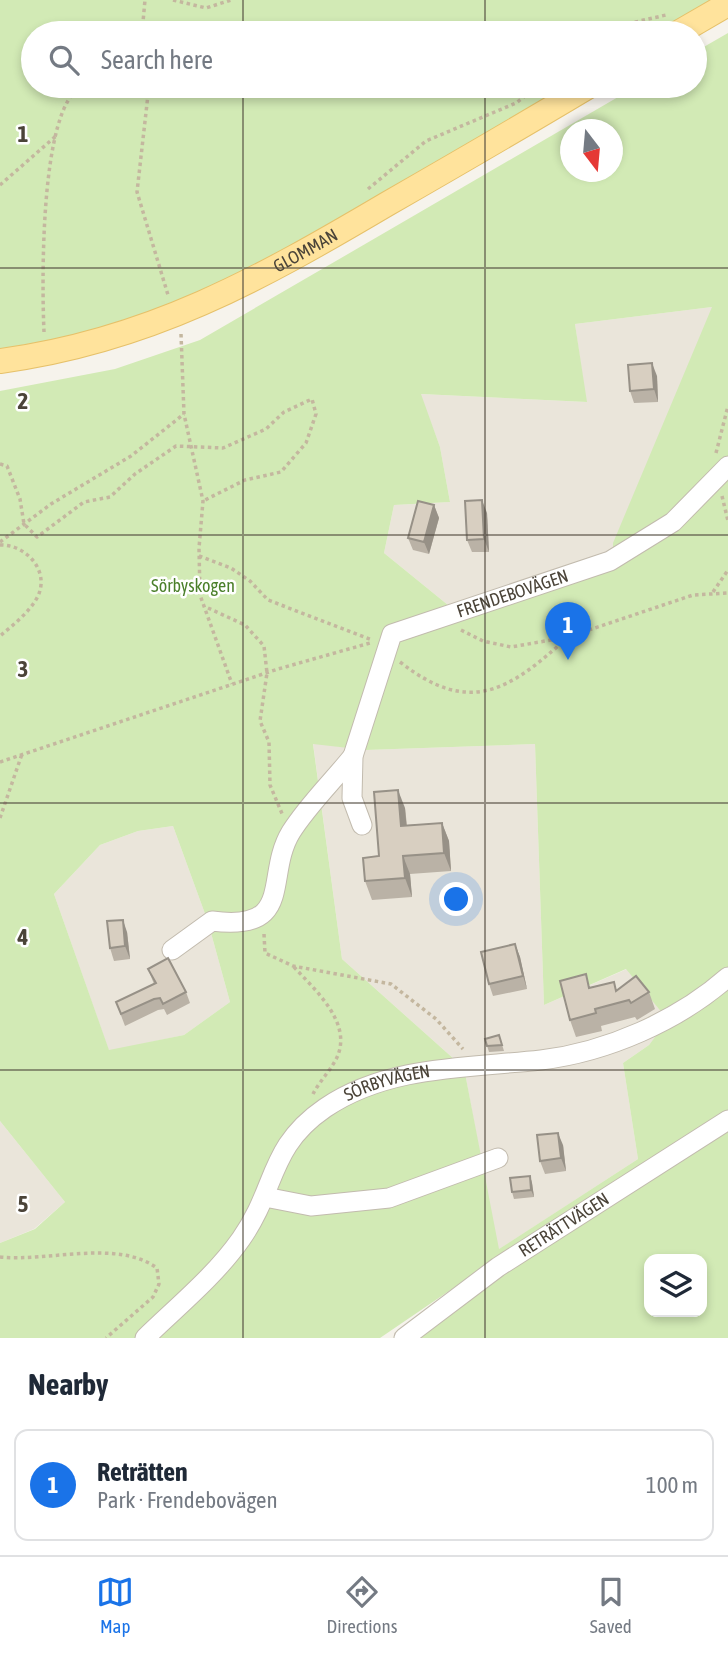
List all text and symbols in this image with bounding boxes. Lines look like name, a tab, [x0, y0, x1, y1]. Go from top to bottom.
search box	[21, 21, 707, 98]
icon: search	[45, 41, 83, 79]
text: Search here	[101, 45, 213, 75]
north arrow	[560, 119, 623, 182]
text: 1	[18, 121, 29, 147]
street label: GLOMMAN	[270, 224, 341, 276]
text: 2	[18, 388, 28, 414]
street label: FRENDEBOVÄGEN	[454, 565, 571, 622]
park label: Sörbyskogen	[151, 575, 235, 596]
pin: 1	[545, 602, 591, 660]
text: 3	[18, 656, 28, 682]
your location	[439, 882, 473, 916]
text: 4	[17, 924, 29, 950]
street label: SÖRBYVÄGEN	[340, 1060, 431, 1105]
street label: RETRÄTTVÄGEN	[515, 1188, 613, 1261]
text: 5	[18, 1191, 29, 1217]
map controls	[644, 1254, 707, 1317]
button: layers	[644, 1254, 707, 1317]
text: Nearby	[28, 1367, 108, 1401]
text: Reträtten	[97, 1457, 188, 1487]
text: 1	[48, 1472, 58, 1498]
text: 100 m	[646, 1472, 698, 1498]
text: Park · Frendebovägen	[97, 1487, 278, 1513]
tab: Map	[96, 1573, 134, 1637]
tab: Directions	[327, 1573, 397, 1637]
tab: Saved	[590, 1573, 632, 1637]

